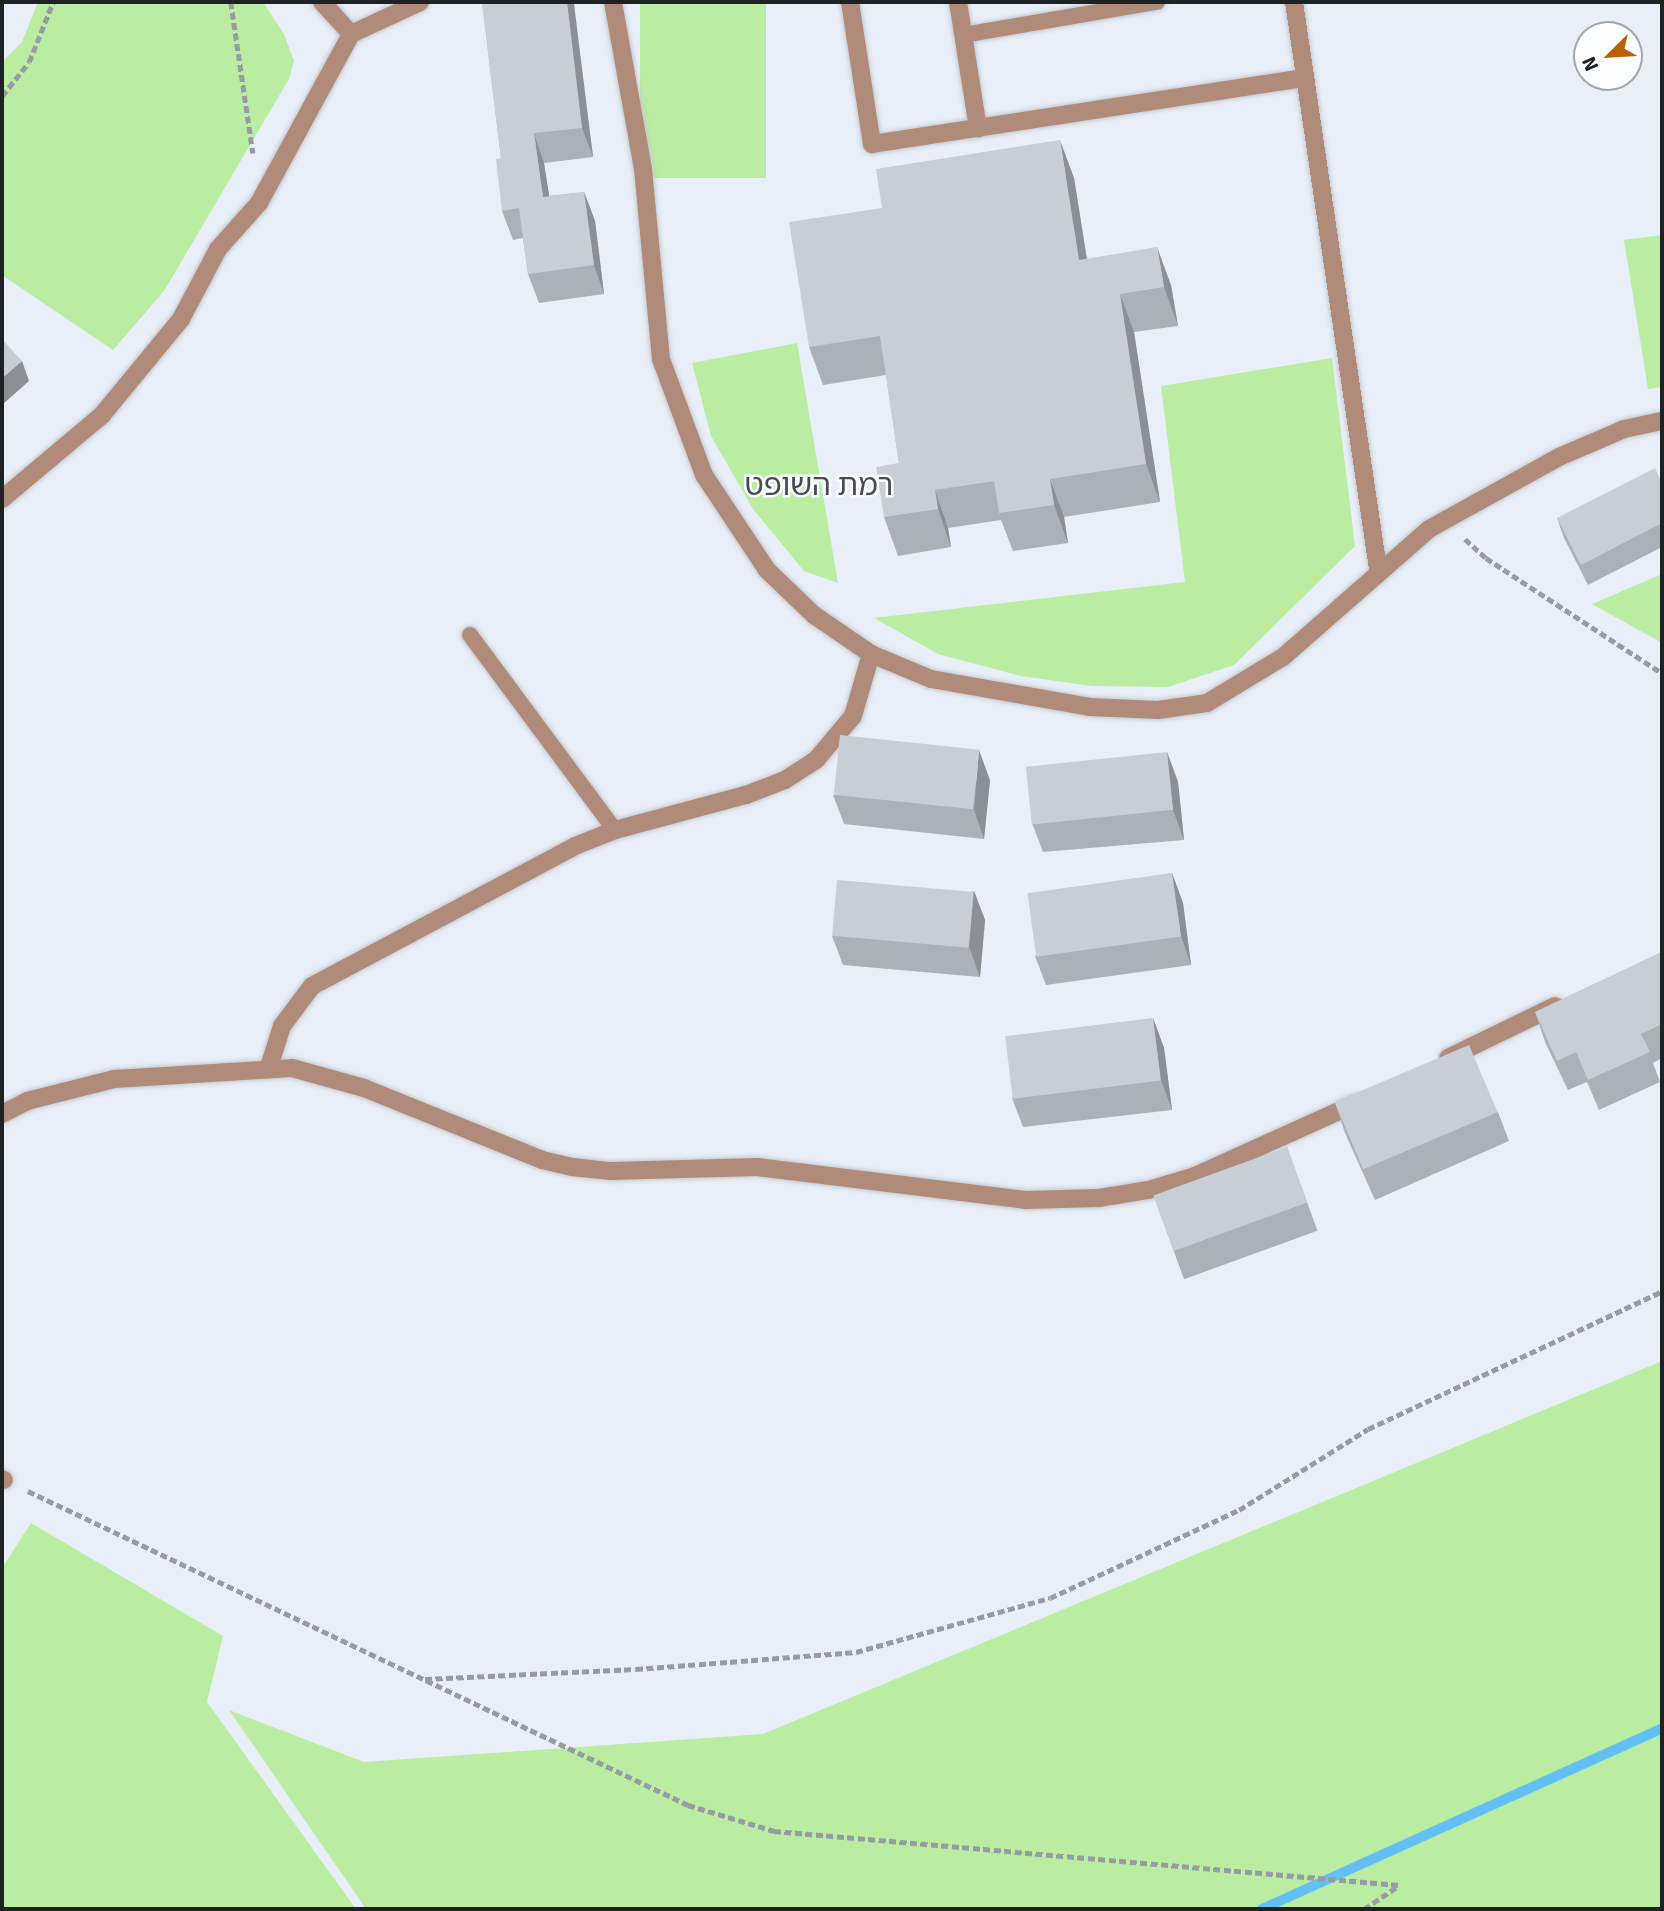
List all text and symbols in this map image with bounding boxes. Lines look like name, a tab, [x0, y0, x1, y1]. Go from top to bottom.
north arrow	[1573, 21, 1643, 91]
text: N	[1577, 53, 1604, 75]
district label: רמת השופט	[745, 468, 893, 504]

